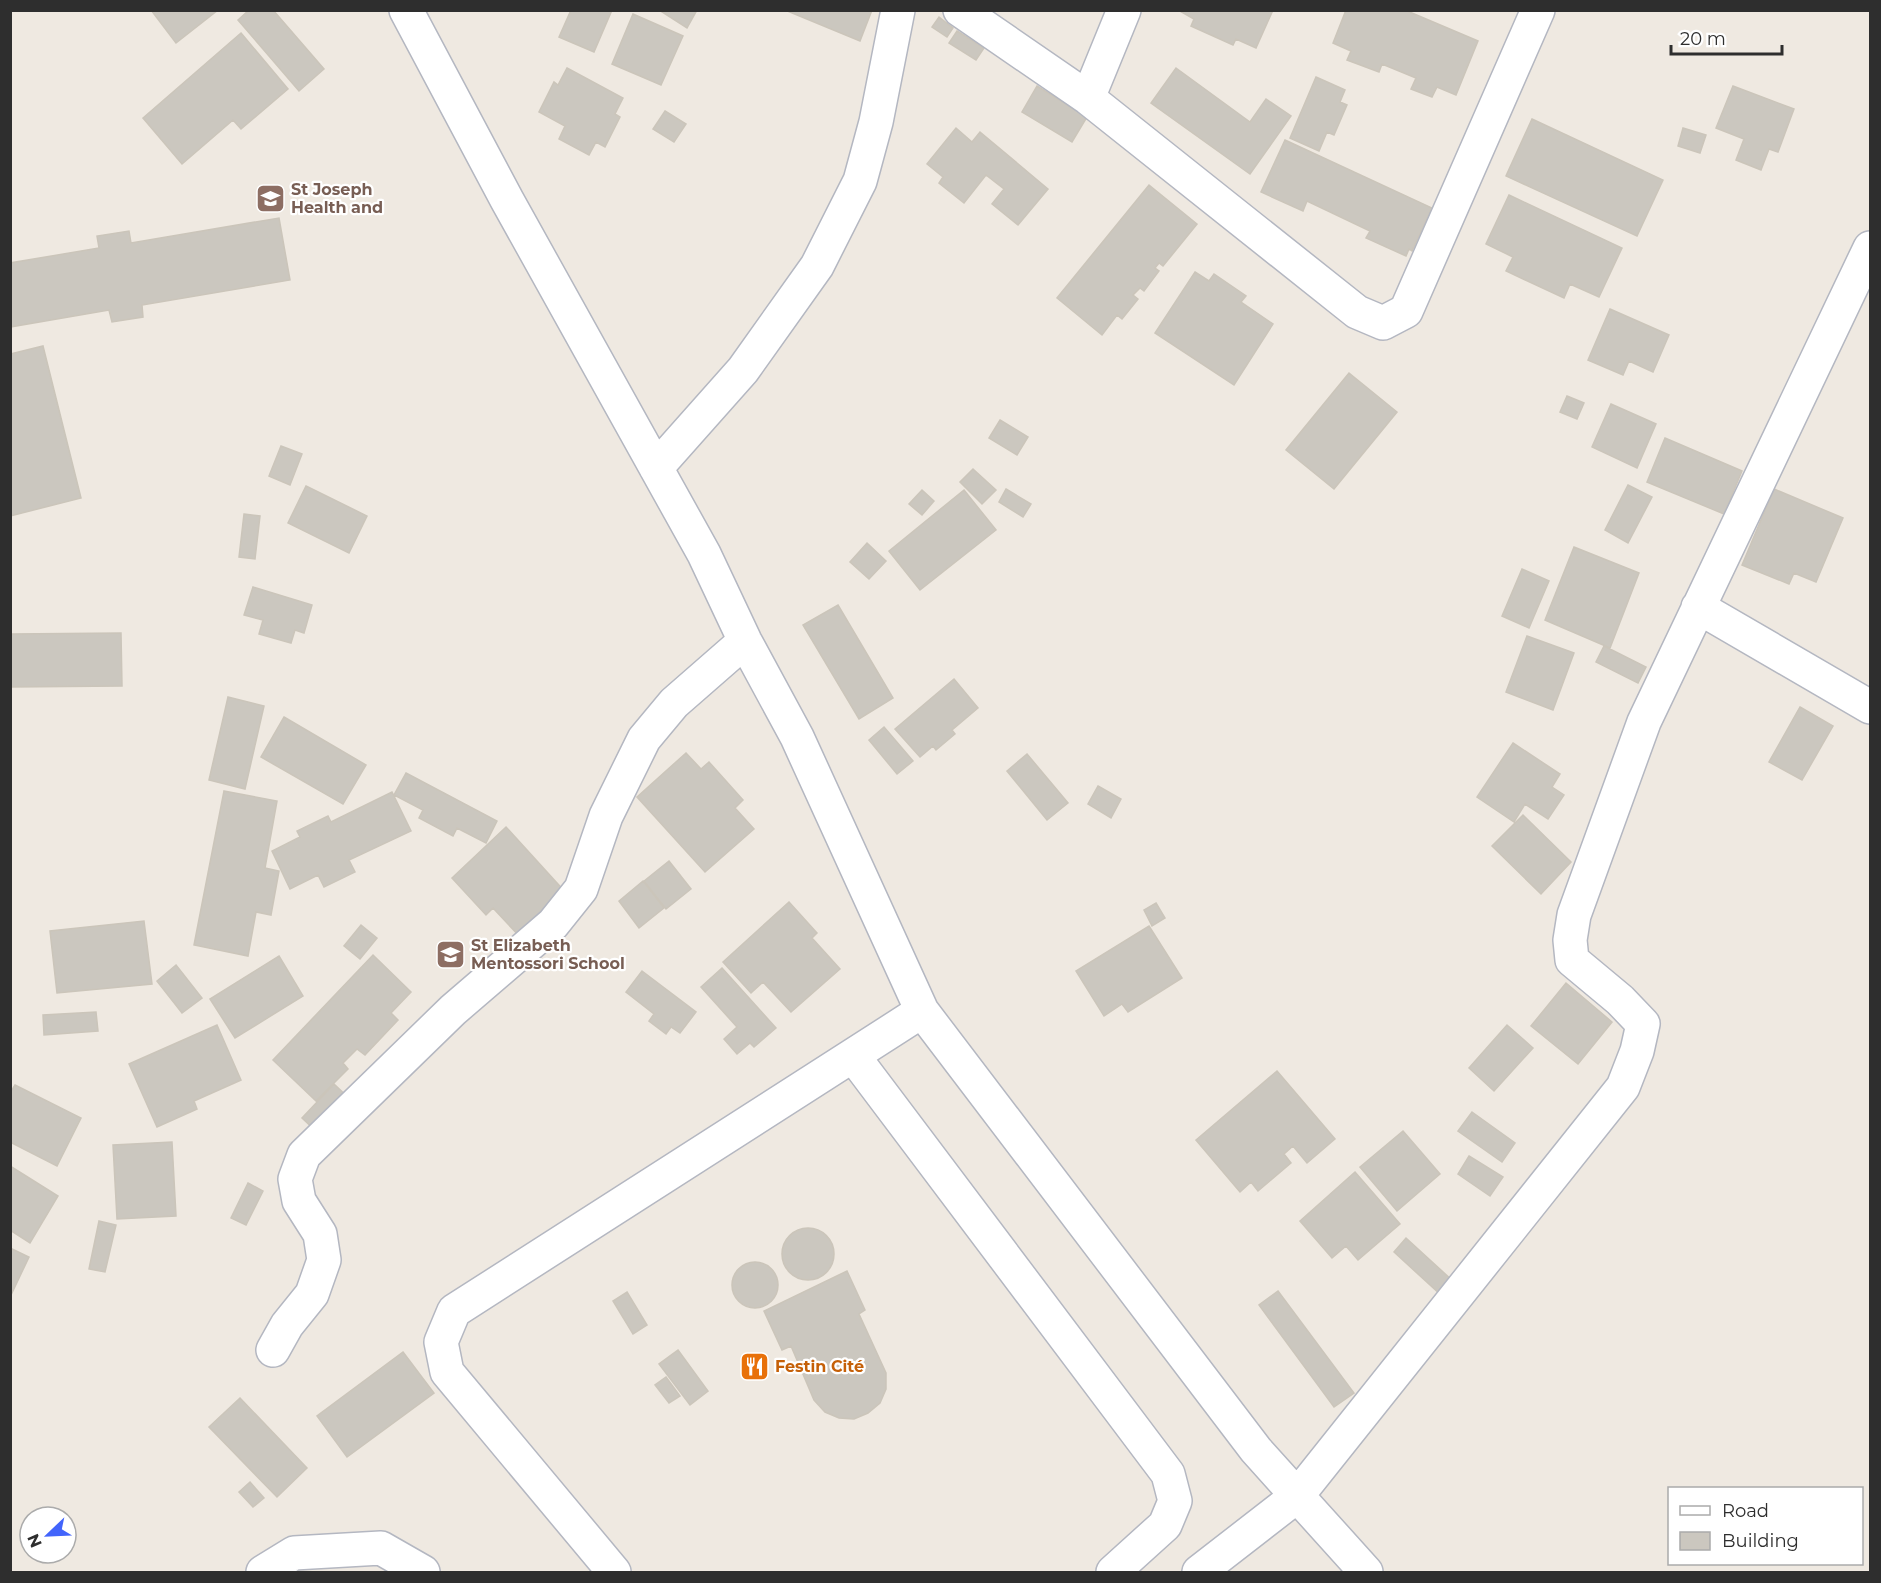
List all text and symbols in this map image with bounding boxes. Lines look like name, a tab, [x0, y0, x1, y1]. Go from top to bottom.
scale bar	[1671, 18, 1782, 56]
text: 20 m	[1680, 28, 1726, 50]
place label: St Joseph Health and	[291, 180, 383, 217]
school or university icon: St Joseph Health and	[254, 182, 286, 214]
place label: St Elizabeth Mentossori School	[471, 936, 625, 973]
school or university icon: St Elizabeth Mentossori School	[434, 938, 466, 970]
restaurant icon: Festin Cité	[738, 1350, 770, 1382]
place label: Festin Cité	[775, 1357, 864, 1376]
legend	[1668, 1487, 1863, 1565]
text: Road	[1722, 1500, 1769, 1522]
north arrow	[18, 1505, 78, 1565]
text: Building	[1722, 1530, 1799, 1552]
text: N	[23, 1531, 46, 1550]

